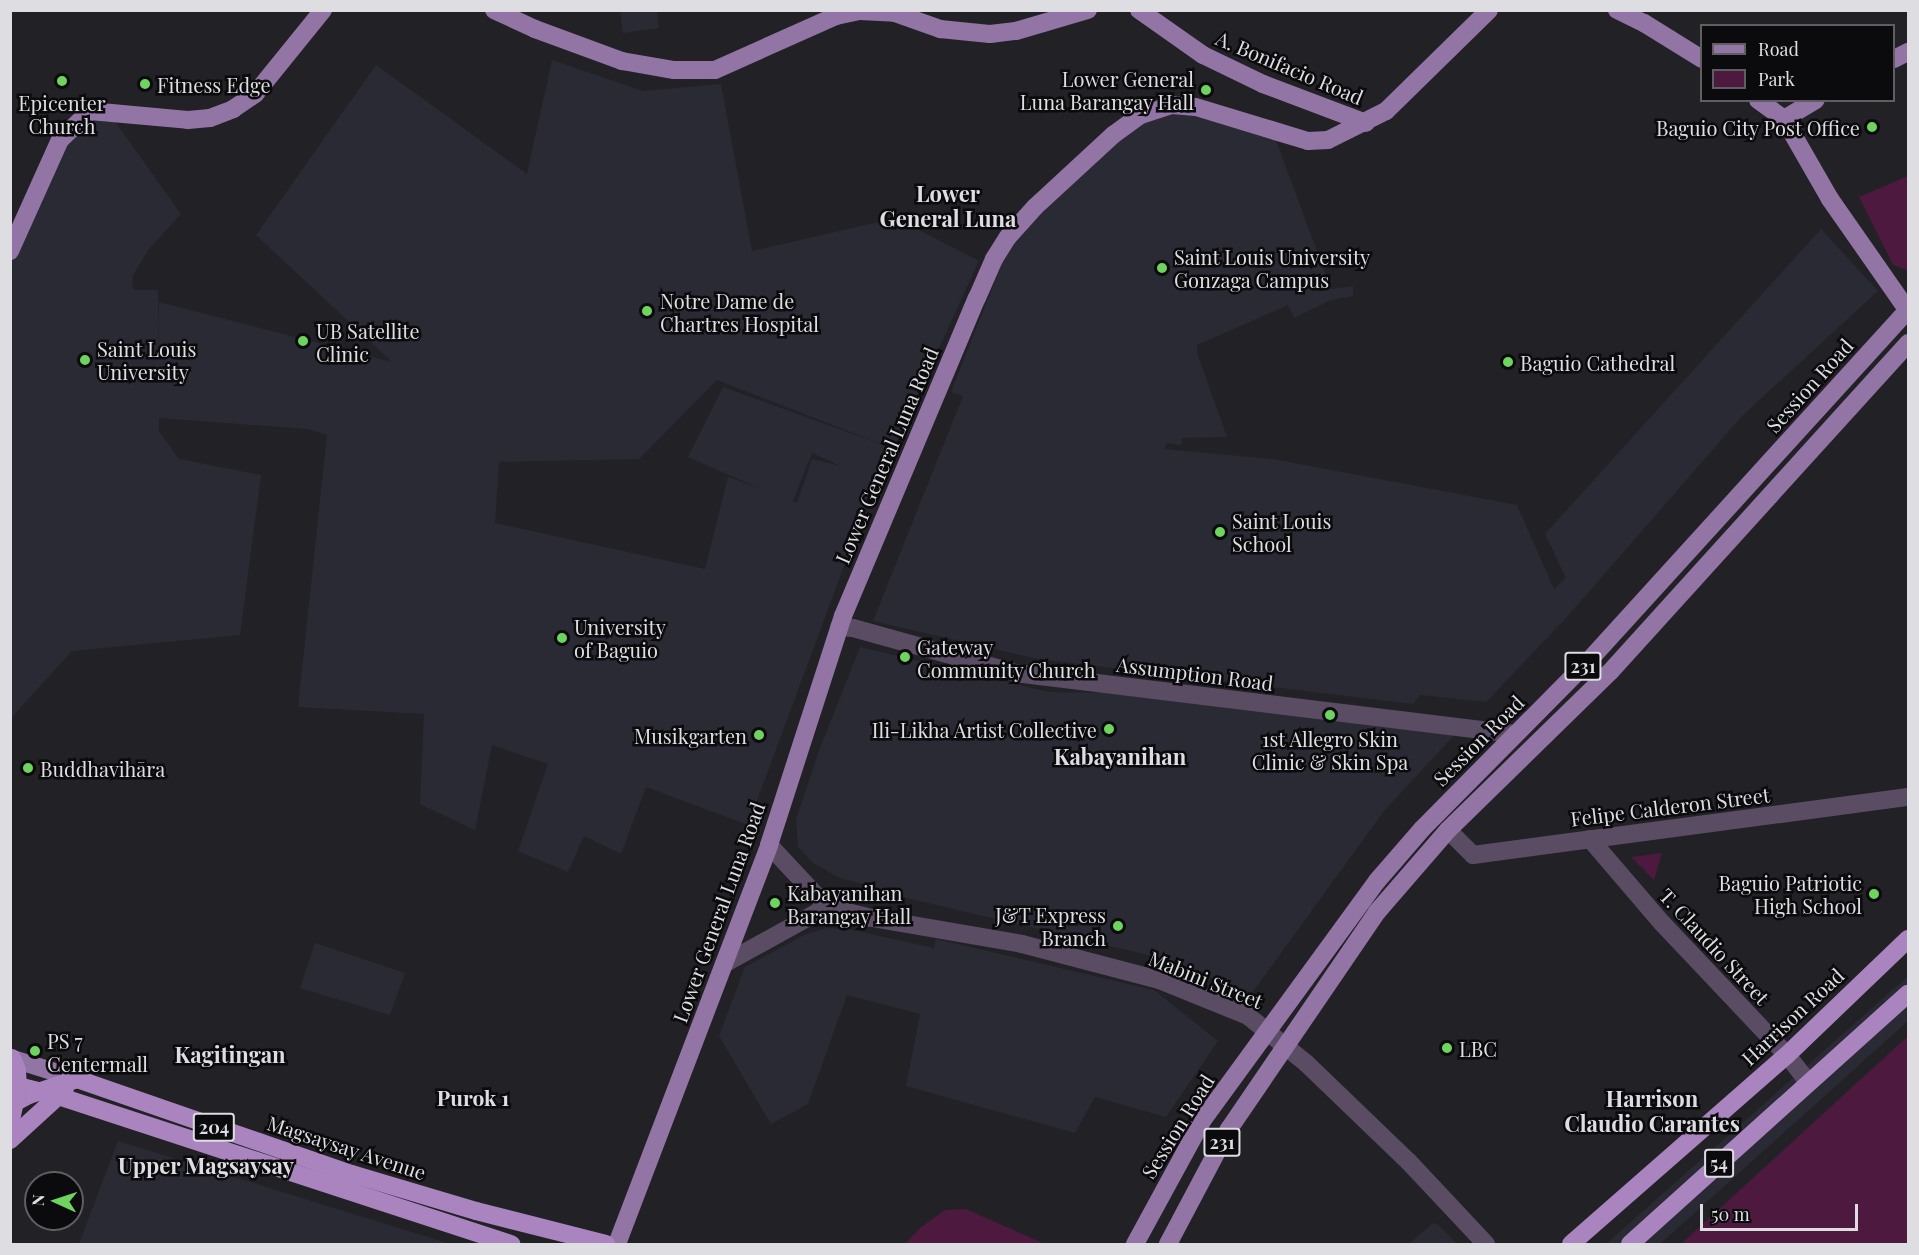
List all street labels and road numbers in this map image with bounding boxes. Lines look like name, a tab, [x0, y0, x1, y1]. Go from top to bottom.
street label: A. Bonifacio Road	[1213, 25, 1367, 109]
street label: Session Road	[1761, 333, 1857, 437]
street label: Lower General Luna Road	[829, 343, 943, 567]
street label: Assumption Road	[1115, 651, 1275, 695]
road number: 231	[1564, 651, 1602, 681]
street label: Session Road	[1428, 690, 1528, 790]
street label: Felipe Calderon Street	[1569, 782, 1771, 830]
street label: Lower General Luna Road	[667, 798, 769, 1026]
street label: T. Claudio Street	[1655, 883, 1775, 1009]
street label: Mabini Street	[1145, 945, 1267, 1013]
street label: Harrison Road	[1736, 963, 1848, 1069]
street label: Session Road	[1136, 1070, 1218, 1182]
street label: Magsaysay Avenue	[264, 1110, 430, 1184]
road number: 204	[192, 1112, 236, 1142]
road number: 231	[1202, 1127, 1242, 1157]
road number: 54	[1704, 1148, 1734, 1178]

